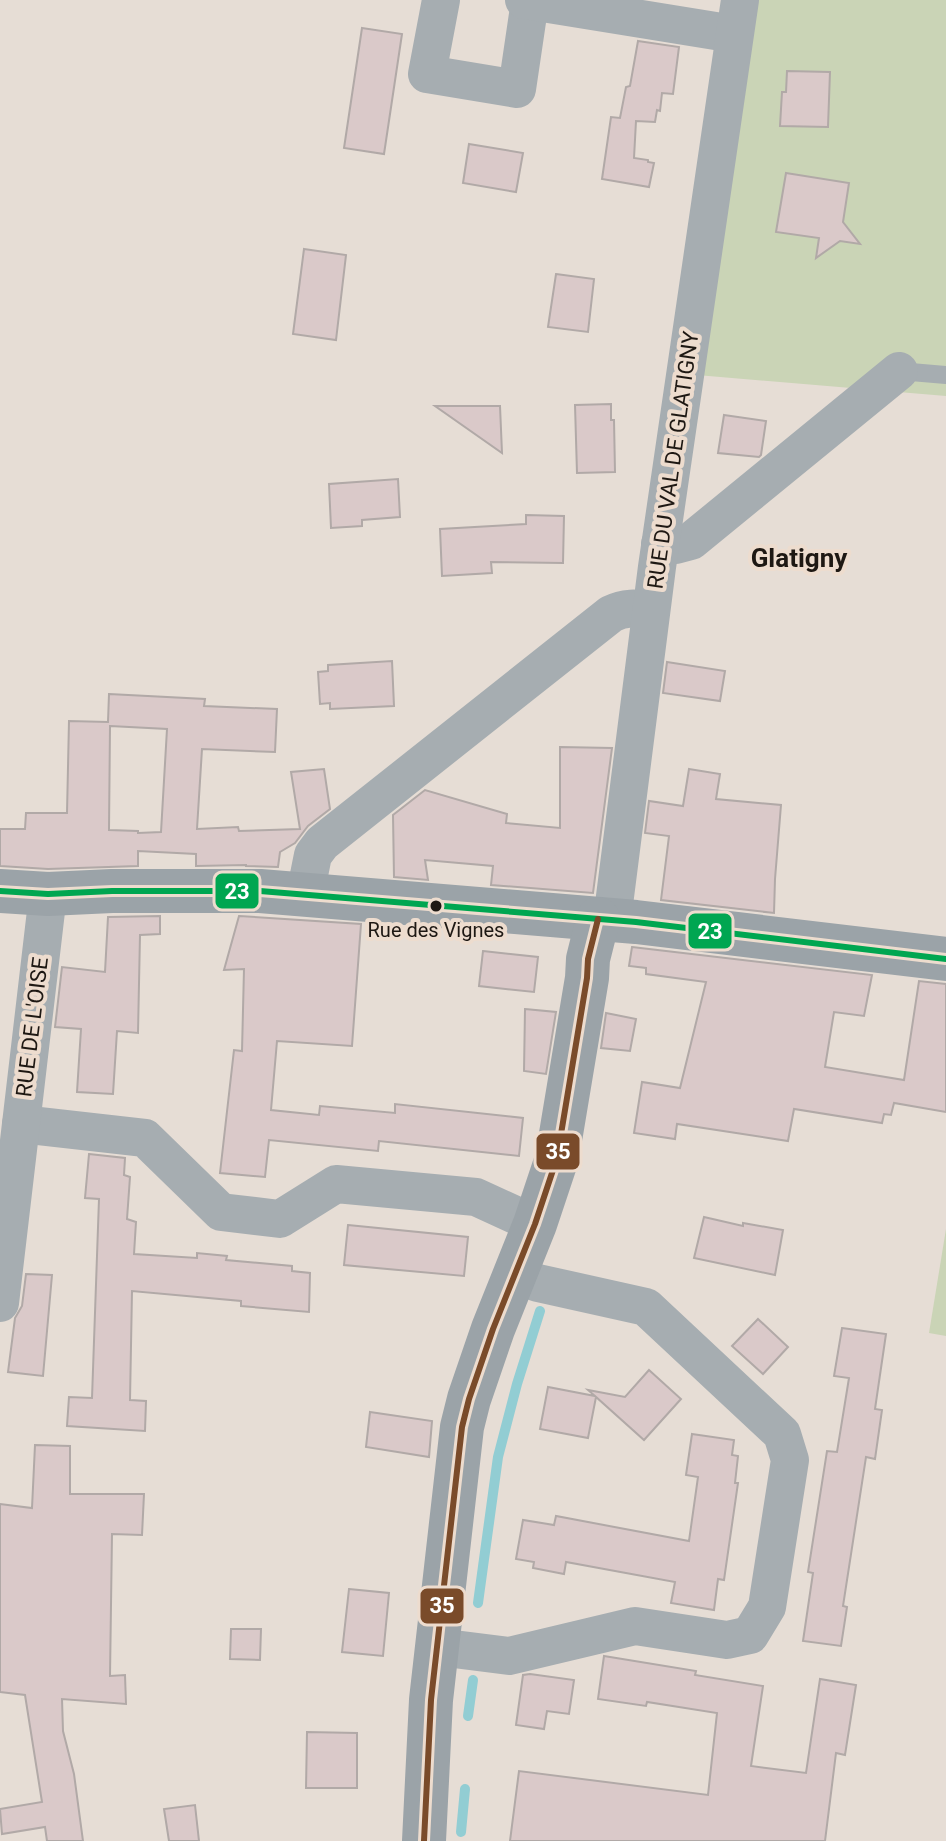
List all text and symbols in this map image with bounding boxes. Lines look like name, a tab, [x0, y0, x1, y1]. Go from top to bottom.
street label: RUE DU VAL DE GLATIGNY	[643, 329, 704, 590]
district label: Glatigny	[751, 543, 848, 573]
line badge: 23	[214, 872, 260, 910]
text: 23	[224, 879, 250, 904]
marker: Rue des Vignes	[428, 898, 444, 914]
line badge: 23	[687, 912, 733, 950]
place label: Rue des Vignes	[368, 918, 504, 942]
text: 23	[697, 919, 723, 944]
street label: RUE DE L'OISE	[11, 956, 53, 1098]
line badge: 35	[535, 1132, 581, 1171]
text: 35	[545, 1139, 571, 1164]
line badge: 35	[419, 1587, 465, 1625]
text: 35	[429, 1593, 455, 1618]

